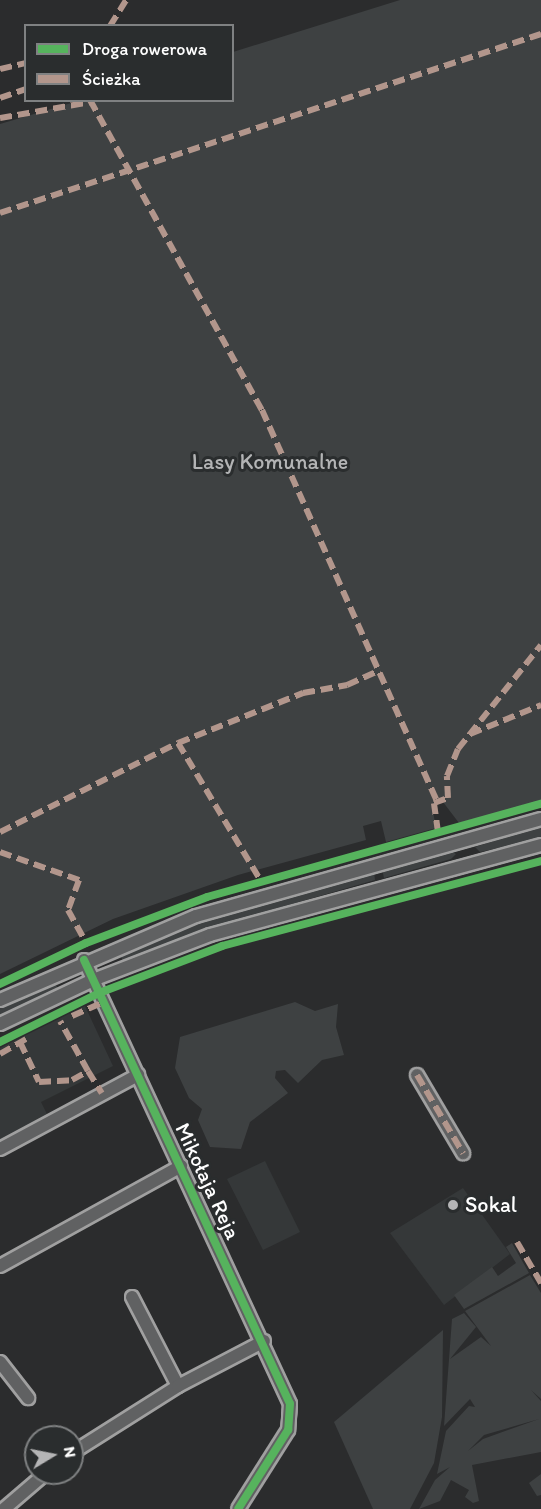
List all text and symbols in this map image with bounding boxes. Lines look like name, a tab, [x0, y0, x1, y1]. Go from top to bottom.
legend	[24, 24, 234, 102]
text: Droga rowerowa	[82, 38, 207, 60]
text: Ścieżka	[82, 68, 141, 90]
park label: Lasy Komunalne	[192, 449, 348, 475]
street label: Mikołaja Reja	[170, 1119, 246, 1243]
place label: Sokal	[465, 1192, 517, 1218]
marker: Sokal	[446, 1198, 460, 1212]
north arrow	[24, 1425, 84, 1485]
text: N	[60, 1445, 81, 1459]

